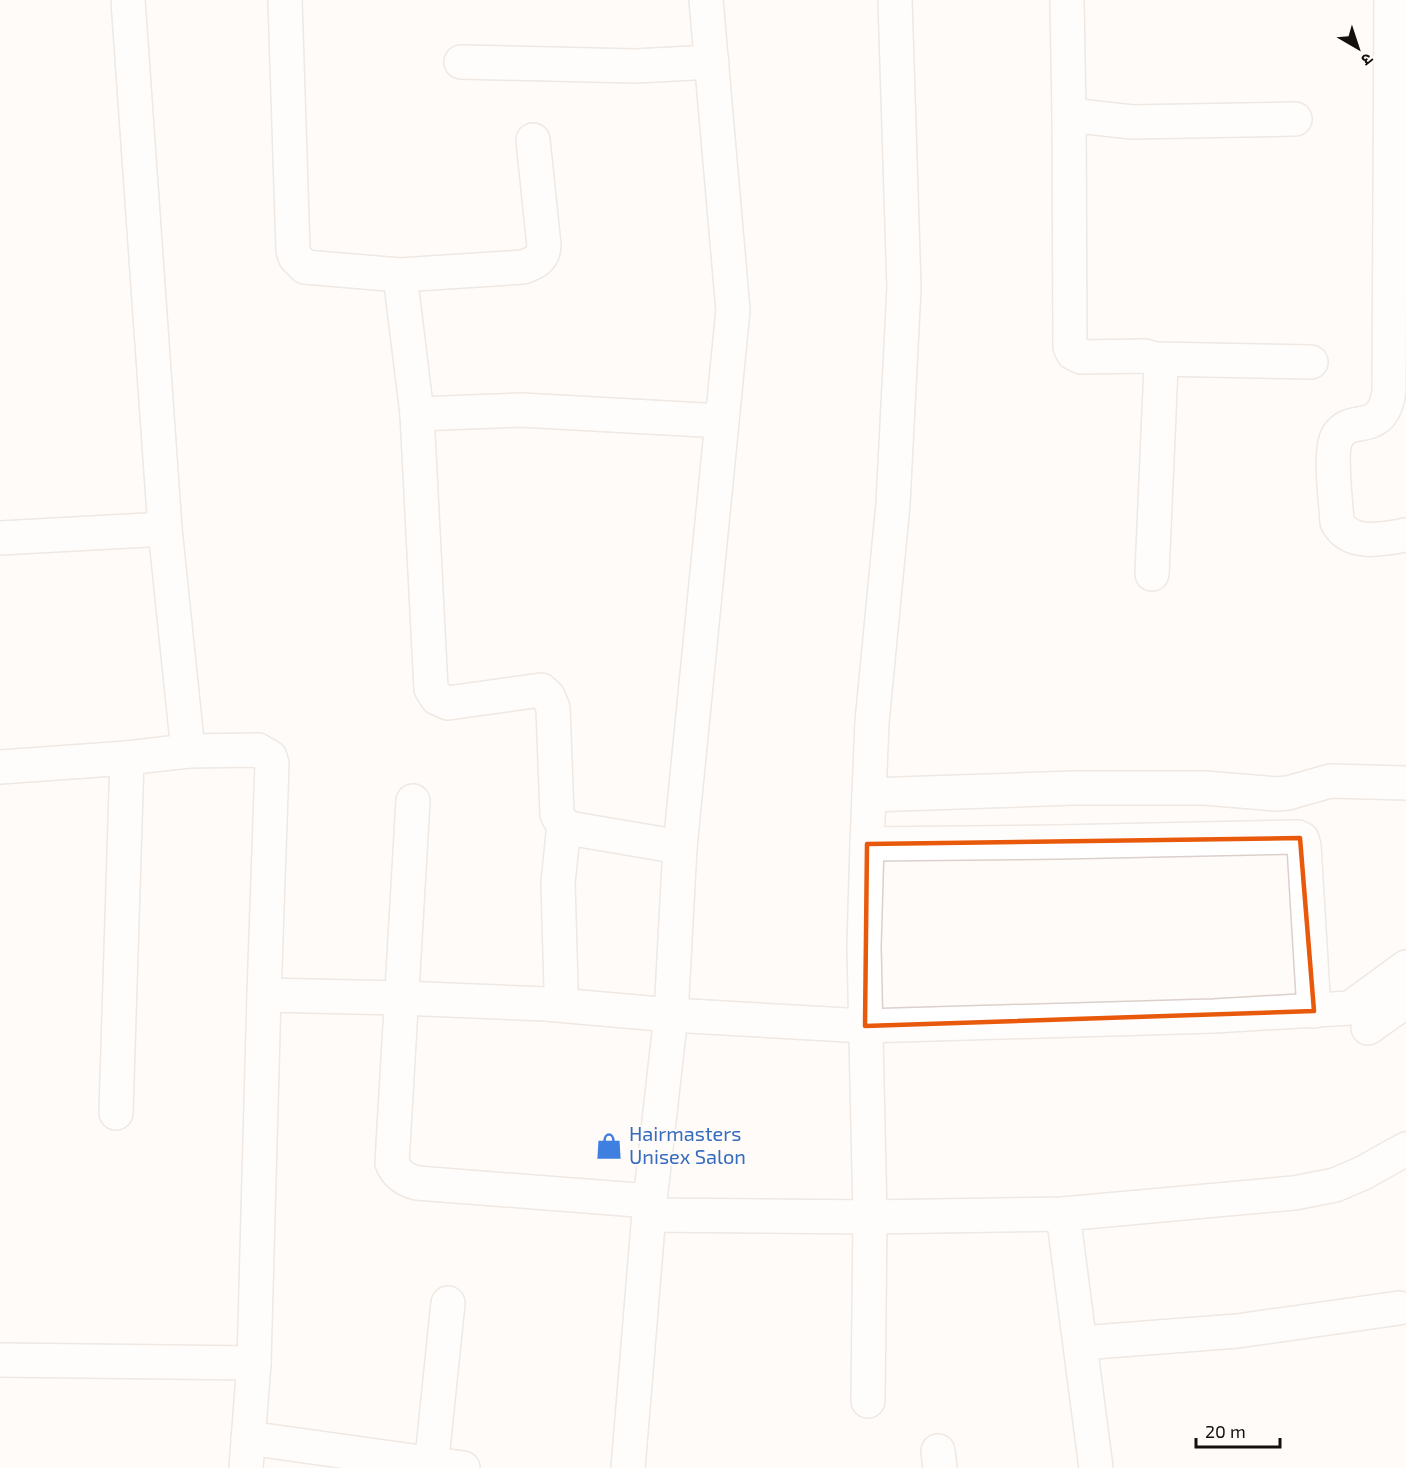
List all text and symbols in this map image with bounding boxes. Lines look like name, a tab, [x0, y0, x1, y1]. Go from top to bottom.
north arrow	[1328, 18, 1388, 78]
text: उ	[1358, 50, 1377, 71]
place label: Hairmasters Unisex Salon	[629, 1121, 746, 1168]
shop icon: Hairmasters Unisex Salon	[594, 1131, 624, 1161]
scale bar	[1196, 1411, 1280, 1449]
text: 20 m	[1205, 1420, 1246, 1442]

